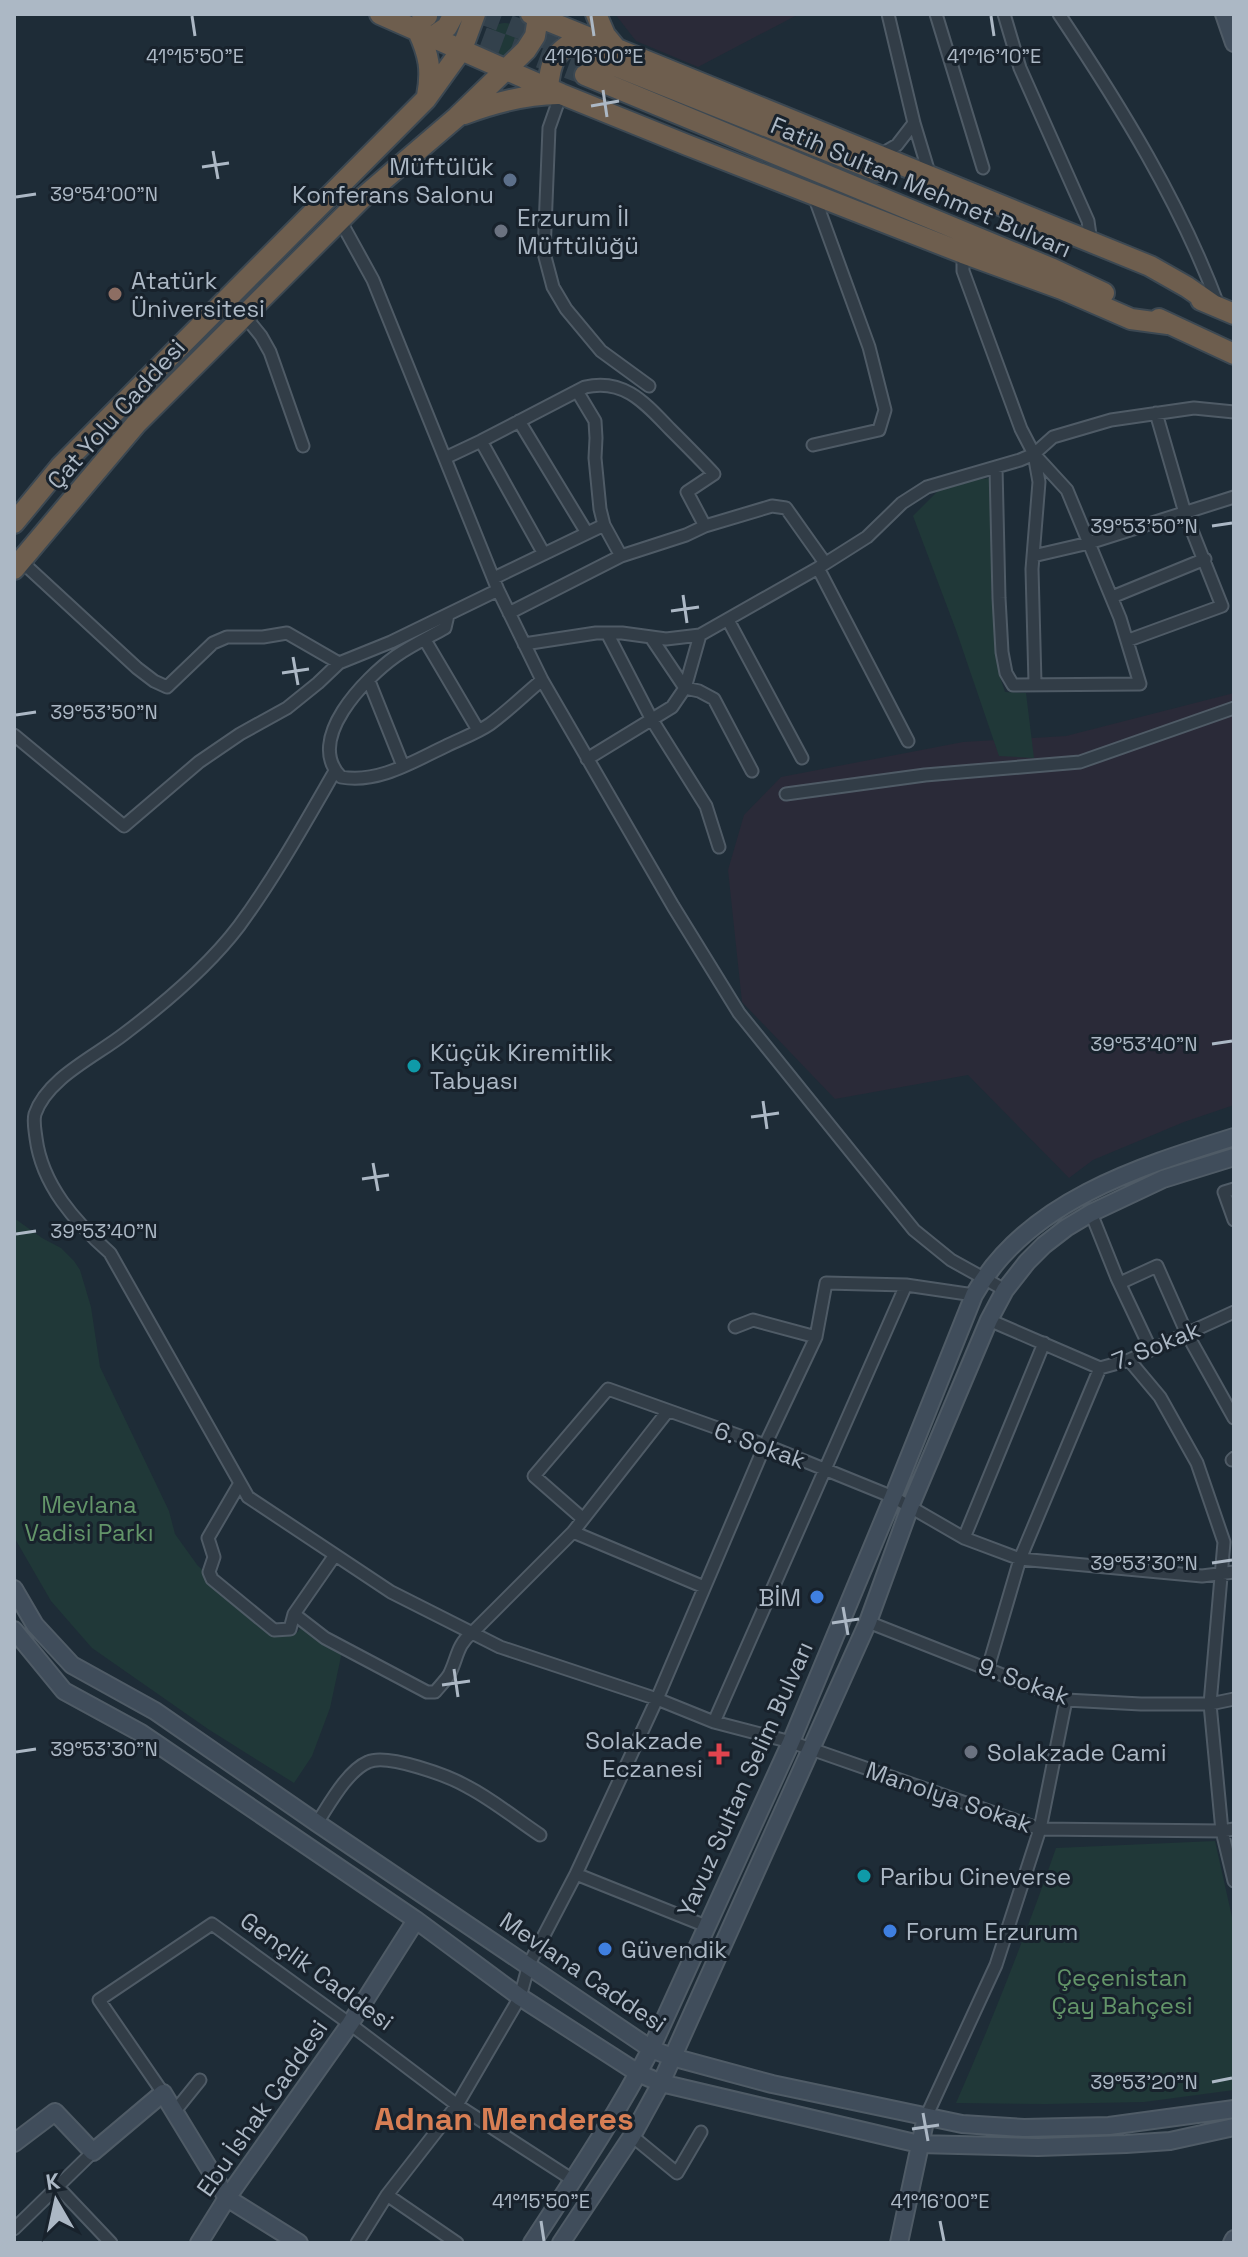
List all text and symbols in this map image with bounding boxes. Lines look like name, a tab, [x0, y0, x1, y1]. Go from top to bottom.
text: 41°15'50"E	[146, 43, 244, 69]
text: 41°16'00"E	[544, 43, 644, 69]
text: 41°16'10"E	[947, 43, 1041, 69]
street label: Fatih Sultan Mehmet Bulvarı	[766, 110, 1076, 264]
place label: Müftülük Konferans Salonu	[292, 151, 494, 210]
marker: Müftülük Konferans Salonu	[501, 171, 519, 189]
text: 39°54'00"N	[50, 181, 158, 207]
place label: Erzurum İl Müftülüğü	[517, 202, 639, 261]
marker: Erzurum İl Müftülüğü	[492, 222, 510, 240]
place label: Atatürk Üniversitesi	[131, 265, 265, 324]
marker: Atatürk Üniversitesi	[106, 285, 124, 303]
street label: Çat Yolu Caddesi	[40, 332, 192, 496]
text: 39°53'50"N	[1090, 513, 1198, 539]
text: 39°53'50"N	[50, 699, 158, 725]
text: 39°53'40"N	[1090, 1031, 1198, 1057]
place label: Küçük Kiremitlik Tabyası	[430, 1037, 613, 1096]
marker: Küçük Kiremitlik Tabyası	[405, 1057, 423, 1075]
text: 39°53'40"N	[50, 1218, 158, 1244]
street label: 7. Sokak	[1107, 1313, 1205, 1377]
street label: 6. Sokak	[710, 1414, 810, 1476]
park label: Mevlana Vadisi Parkı	[24, 1489, 154, 1548]
text: 39°53'30"N	[1090, 1550, 1198, 1576]
place label: BİM	[759, 1582, 801, 1613]
marker: BİM	[808, 1588, 826, 1606]
street label: Yavuz Sultan Selim Bulvarı	[670, 1636, 820, 1922]
street label: 9. Sokak	[974, 1650, 1074, 1712]
place label: Solakzade Eczanesi	[585, 1725, 703, 1784]
text: 39°53'30"N	[50, 1736, 158, 1762]
place label: Solakzade Cami	[987, 1737, 1167, 1768]
marker: Solakzade Cami	[962, 1743, 980, 1761]
marker: Solakzade Eczanesi	[710, 1745, 728, 1763]
street label: Manolya Sokak	[862, 1754, 1036, 1840]
place label: Paribu Cineverse	[880, 1861, 1071, 1892]
marker: Paribu Cineverse	[855, 1867, 873, 1885]
street label: Gençlik Caddesi	[234, 1905, 400, 2037]
street label: Mevlana Caddesi	[494, 1905, 672, 2039]
place label: Forum Erzurum	[906, 1916, 1078, 1947]
marker: Forum Erzurum	[881, 1922, 899, 1940]
place label: Güvendik	[621, 1934, 727, 1965]
marker: Güvendik	[596, 1940, 614, 1958]
park label: Çeçenistan Çay Bahçesi	[1051, 1962, 1193, 2021]
street label: Ebu İshak Caddesi	[190, 2014, 334, 2202]
text: 39°53'20"N	[1090, 2069, 1198, 2095]
district label: Adnan Menderes	[374, 2099, 634, 2139]
north arrow	[16, 2161, 96, 2241]
text: K	[44, 2166, 62, 2196]
text: 41°15'50"E	[492, 2188, 590, 2214]
text: 41°16'00"E	[890, 2188, 990, 2214]

